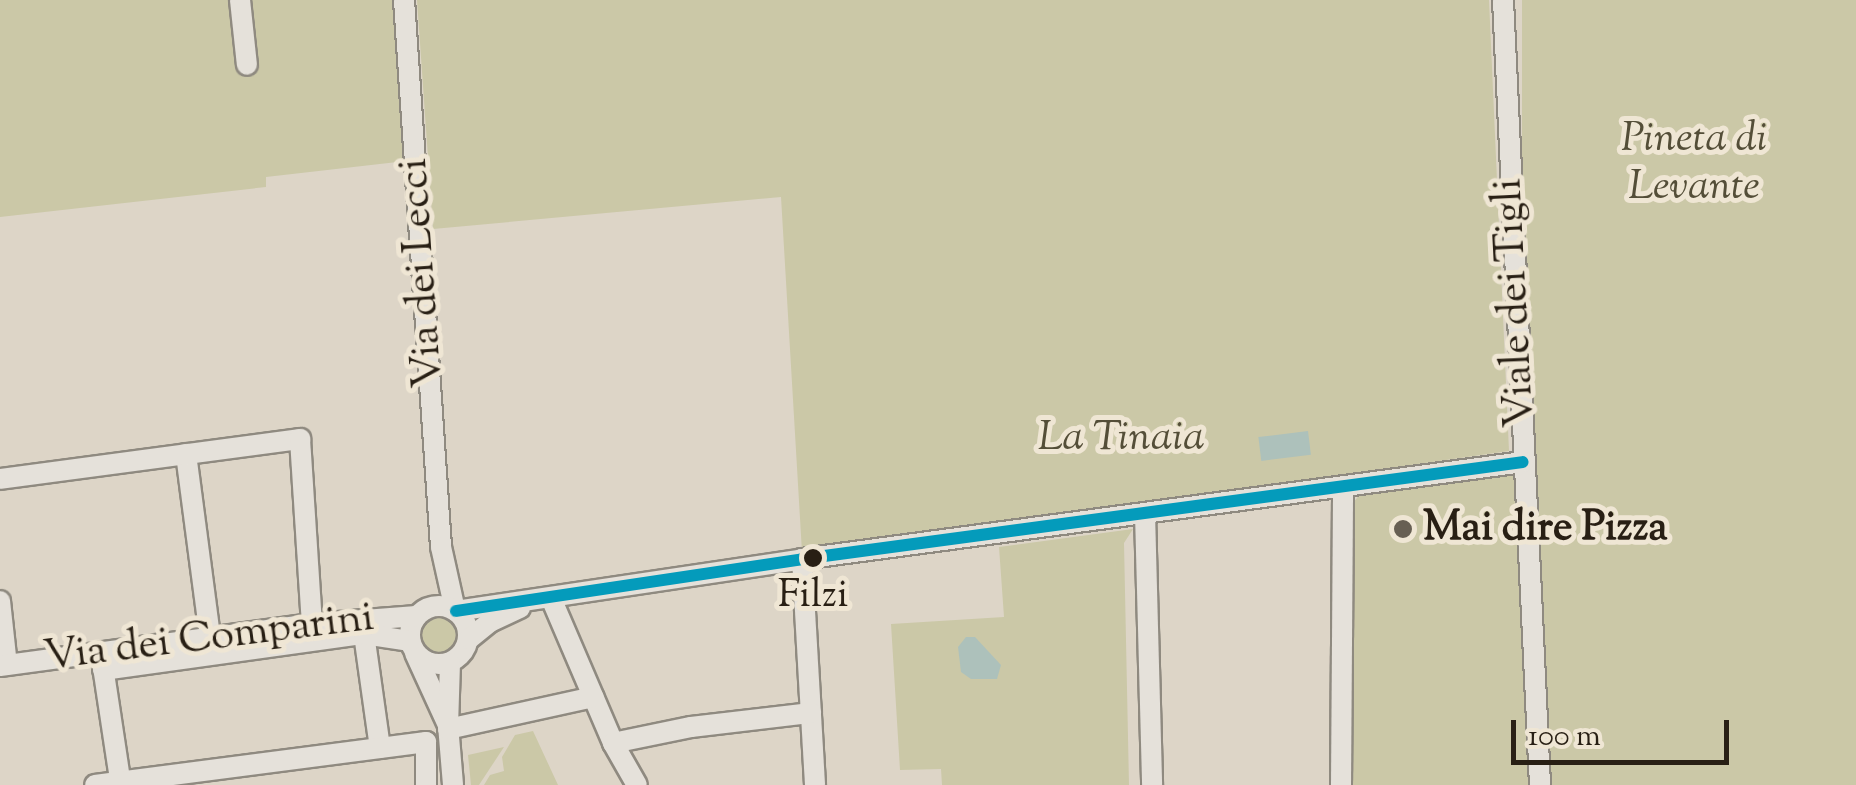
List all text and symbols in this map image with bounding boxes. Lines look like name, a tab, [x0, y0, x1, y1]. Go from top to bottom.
park label: Pineta di Levante	[1621, 115, 1767, 214]
street label: Via dei Lecci	[390, 156, 456, 390]
street label: Viale dei Tigli	[1484, 177, 1548, 429]
park label: La Tinaia	[1037, 414, 1205, 464]
place label: Mai dire Pizza	[1423, 504, 1668, 554]
marker: Mai dire Pizza	[1392, 518, 1414, 540]
marker: Filzi	[803, 548, 823, 568]
place label: Filzi	[778, 573, 848, 621]
street label: Via dei Comparini	[41, 594, 377, 684]
scale bar	[1516, 700, 1734, 762]
text: 100 m	[1528, 716, 1601, 759]

